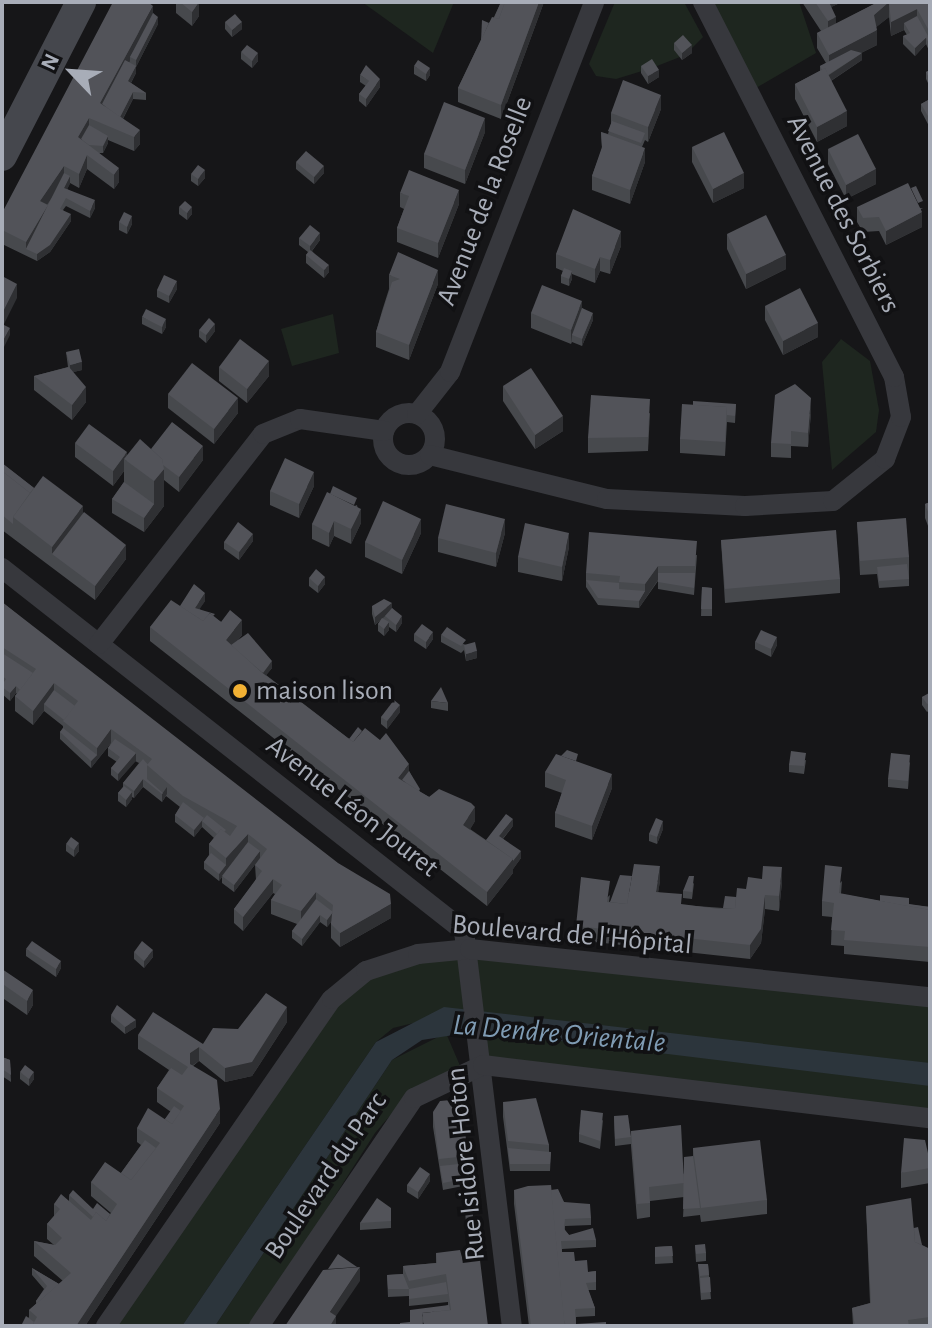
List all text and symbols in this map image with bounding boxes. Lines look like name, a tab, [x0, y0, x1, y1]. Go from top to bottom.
north arrow	[32, 32, 112, 112]
text: N	[37, 50, 63, 73]
street label: Avenue de la Roselle	[430, 92, 540, 310]
street label: Avenue des Sorbiers	[779, 110, 907, 318]
place label: maison lison	[256, 674, 393, 708]
marker: maison lison	[231, 682, 249, 700]
street label: Avenue Léon Jouret	[259, 729, 445, 885]
street label: Boulevard de l'Hôpital	[451, 908, 693, 962]
water label: La Dendre Orientale	[451, 1007, 667, 1061]
street label: Rue Isidore Hoton	[439, 1066, 493, 1262]
street label: Boulevard du Parc	[258, 1086, 394, 1266]

